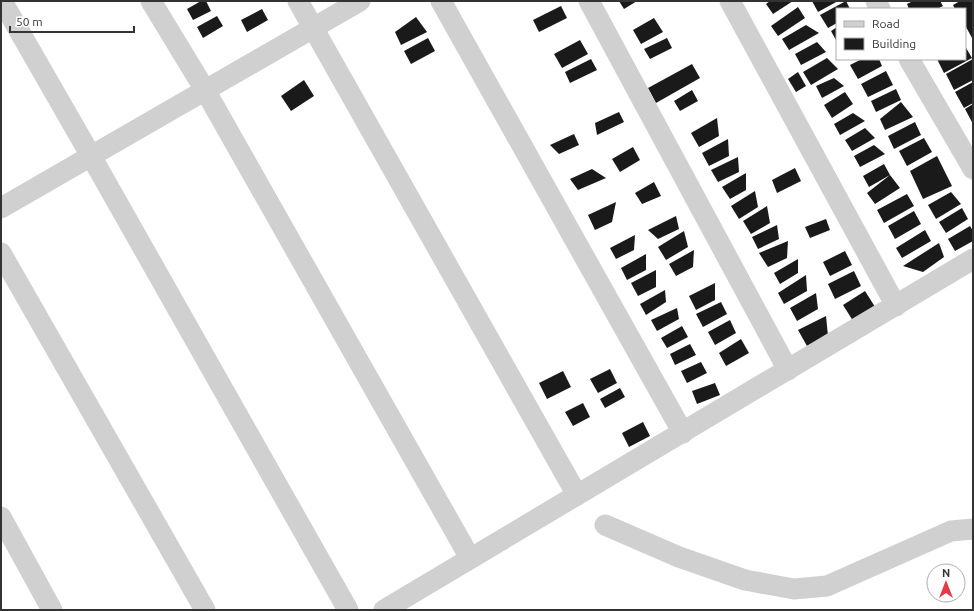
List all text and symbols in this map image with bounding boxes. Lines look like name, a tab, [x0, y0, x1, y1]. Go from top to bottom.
scale bar	[10, 8, 134, 34]
legend	[836, 8, 966, 60]
text: 50 m	[16, 15, 43, 28]
text: Road	[872, 17, 900, 30]
text: Building	[872, 37, 916, 50]
north arrow	[926, 563, 966, 603]
text: N	[942, 567, 950, 579]

